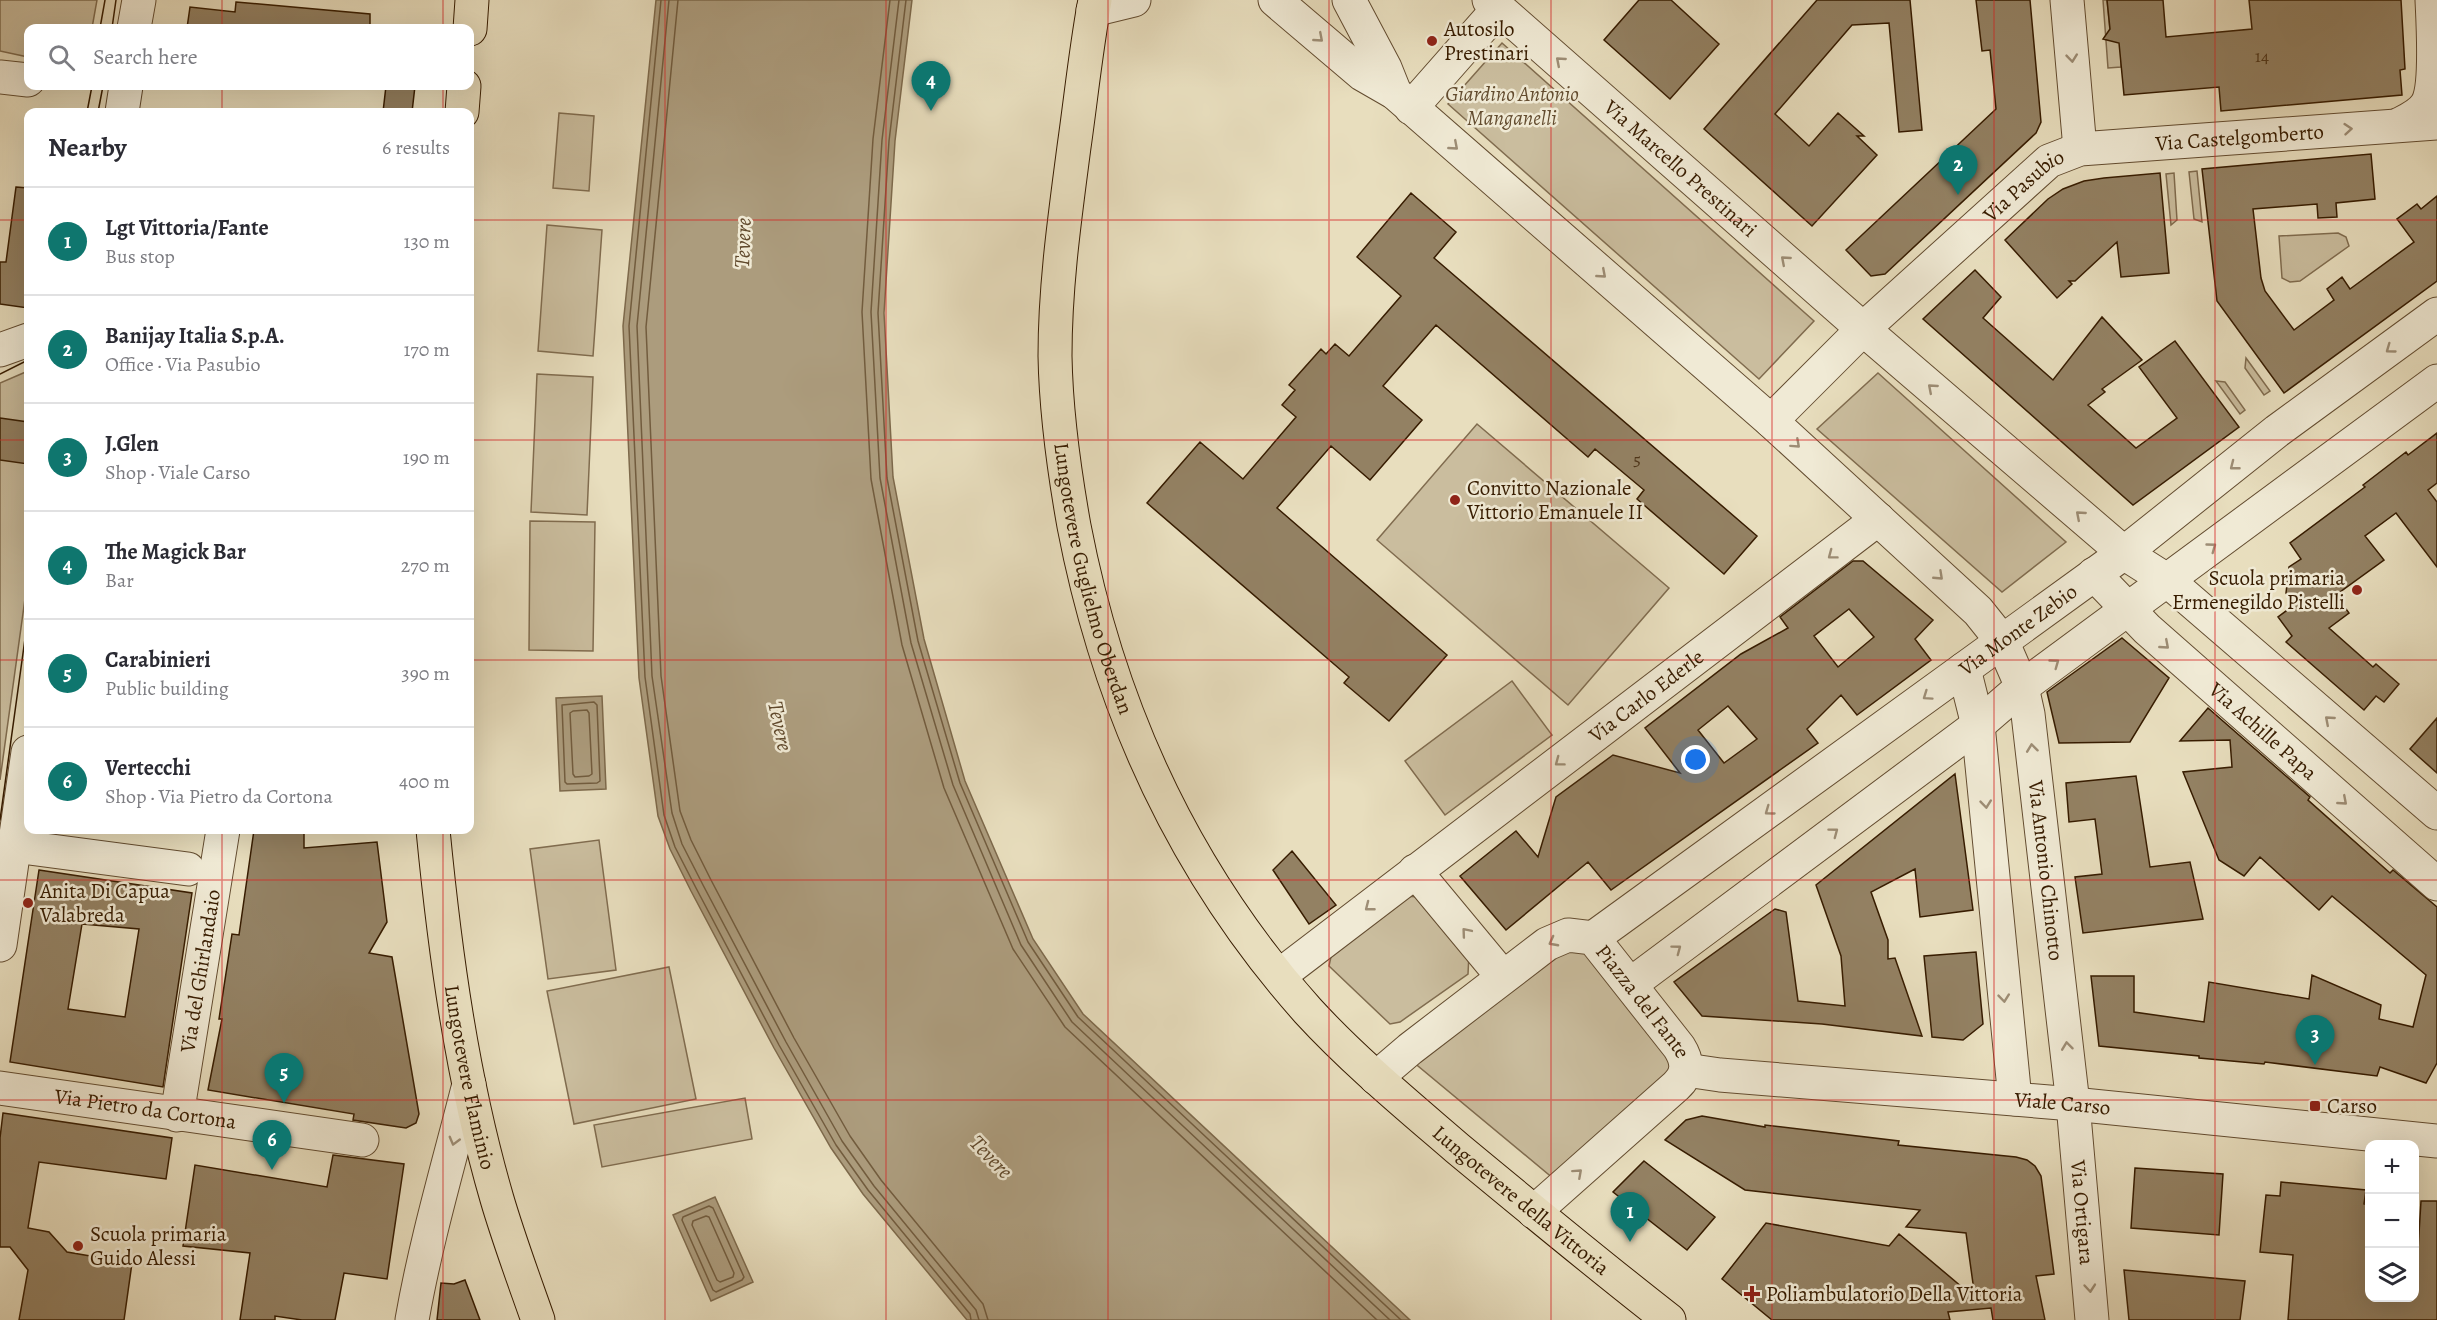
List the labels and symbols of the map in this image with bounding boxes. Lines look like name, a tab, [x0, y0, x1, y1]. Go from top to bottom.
place label: Autosilo Prestinari	[1443, 15, 1529, 67]
one-way arrow	[1312, 31, 1323, 42]
marker: Autosilo Prestinari	[1425, 34, 1439, 48]
house number: 14	[2255, 44, 2269, 68]
one-way arrow	[2066, 54, 2078, 63]
one-way arrow	[1556, 58, 1567, 69]
pin: 4	[912, 62, 950, 111]
park label: Giardino Antonio Manganelli	[1445, 80, 1579, 132]
street label: Via Marcello Prestinari	[1597, 93, 1763, 243]
street label: Via Castelgomberto	[2153, 117, 2325, 158]
one-way arrow	[2343, 122, 2352, 135]
one-way arrow	[1447, 139, 1458, 150]
street label: Via Pasubio	[1976, 142, 2068, 229]
pin: 2	[1938, 146, 1978, 195]
water label: Tevere	[727, 217, 759, 269]
one-way arrow	[1781, 256, 1792, 267]
one-way arrow	[1595, 267, 1605, 278]
one-way arrow	[2385, 342, 2396, 353]
one-way arrow	[1928, 384, 1939, 395]
one-way arrow	[1789, 437, 1799, 448]
street label: Lungotevere Guglielmo Oberdan	[1047, 441, 1140, 718]
house number: 5	[1633, 447, 1641, 471]
one-way arrow	[2230, 458, 2241, 469]
place label: Convitto Nazionale Vittorio Emanuele II	[1466, 474, 1643, 526]
marker: Convitto Nazionale Vittorio Emanuele II	[1448, 493, 1462, 507]
one-way arrow	[2076, 511, 2087, 522]
one-way arrow	[2205, 543, 2216, 554]
one-way arrow	[1827, 547, 1838, 558]
place label: Scuola primaria Ermenegildo Pistelli	[2172, 564, 2345, 616]
one-way arrow	[1933, 569, 1943, 580]
street label: Via Monte Zebio	[1952, 577, 2083, 683]
marker: Scuola primaria Ermenegildo Pistelli	[2350, 583, 2364, 597]
one-way arrow	[2158, 638, 2169, 649]
street label: Via Carlo Ederle	[1582, 643, 1710, 749]
one-way arrow	[2049, 659, 2060, 670]
street label: Via Achille Papa	[2202, 675, 2323, 787]
one-way arrow	[1922, 689, 1933, 700]
water label: Tevere	[760, 698, 800, 754]
one-way arrow	[2325, 716, 2336, 727]
one-way arrow	[2026, 744, 2038, 753]
your location	[1681, 745, 1710, 774]
one-way arrow	[1555, 754, 1566, 765]
street label: Via Antonio Chinotto	[2022, 778, 2070, 962]
one-way arrow	[2336, 794, 2347, 805]
one-way arrow	[1979, 799, 1992, 808]
one-way arrow	[1765, 803, 1776, 814]
one-way arrow	[1827, 829, 1838, 840]
place label: Anita Di Capua Valabreda	[39, 877, 170, 929]
street label: Via del Ghirlandaio	[173, 887, 227, 1055]
marker: Anita Di Capua Valabreda	[21, 896, 35, 910]
one-way arrow	[1365, 899, 1376, 910]
one-way arrow	[1462, 928, 1473, 939]
one-way arrow	[1549, 934, 1560, 946]
street label: Piazza del Fante	[1589, 939, 1697, 1063]
one-way arrow	[1671, 945, 1682, 956]
street label: Lungotevere Flaminio	[438, 983, 502, 1173]
one-way arrow	[1997, 993, 2010, 1002]
pin: 3	[2296, 1016, 2334, 1065]
one-way arrow	[2061, 1041, 2074, 1051]
pin: 5	[264, 1054, 304, 1103]
street label: Via Pietro da Cortona	[52, 1082, 238, 1136]
street label: Viale Carso	[2012, 1085, 2112, 1122]
place label: Carso	[2327, 1092, 2377, 1120]
marker: Carso	[2308, 1099, 2322, 1113]
street label: Lungotevere della Vittoria	[1426, 1119, 1615, 1282]
pin: 6	[252, 1120, 292, 1170]
water label: Tevere	[963, 1129, 1019, 1186]
one-way arrow	[449, 1136, 462, 1146]
street label: Via Ortigara	[2064, 1158, 2101, 1266]
one-way arrow	[1571, 1169, 1582, 1180]
pin: 1	[1610, 1192, 1650, 1242]
place label: Scuola primaria Guido Alessi	[90, 1220, 227, 1272]
marker: Scuola primaria Guido Alessi	[71, 1239, 85, 1253]
place label: Poliambulatorio Della Vittoria	[1766, 1280, 2023, 1308]
one-way arrow	[2083, 1283, 2096, 1292]
marker: Poliambulatorio Della Vittoria	[1743, 1285, 1761, 1303]

